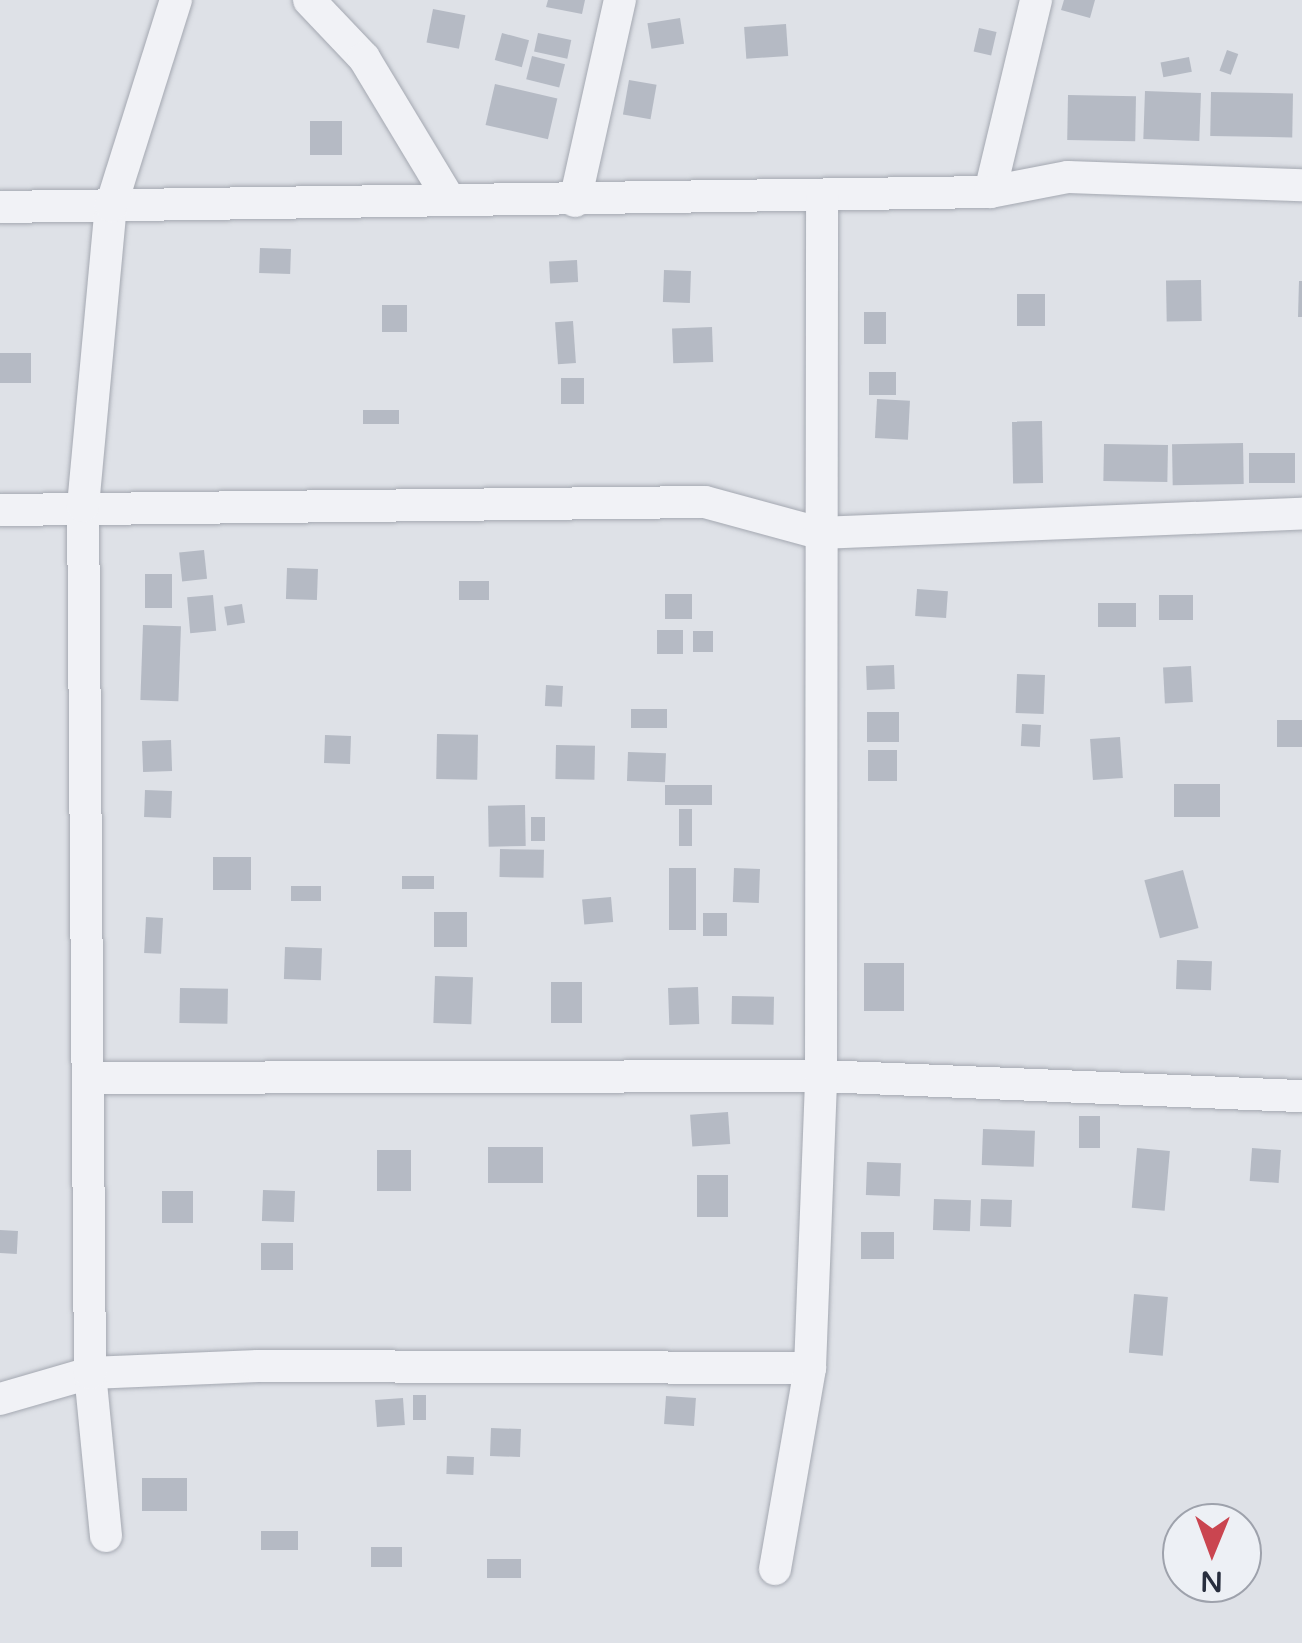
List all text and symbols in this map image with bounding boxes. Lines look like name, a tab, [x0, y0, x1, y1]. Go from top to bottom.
north arrow	[1162, 1503, 1262, 1603]
text: N	[1200, 1564, 1223, 1598]

